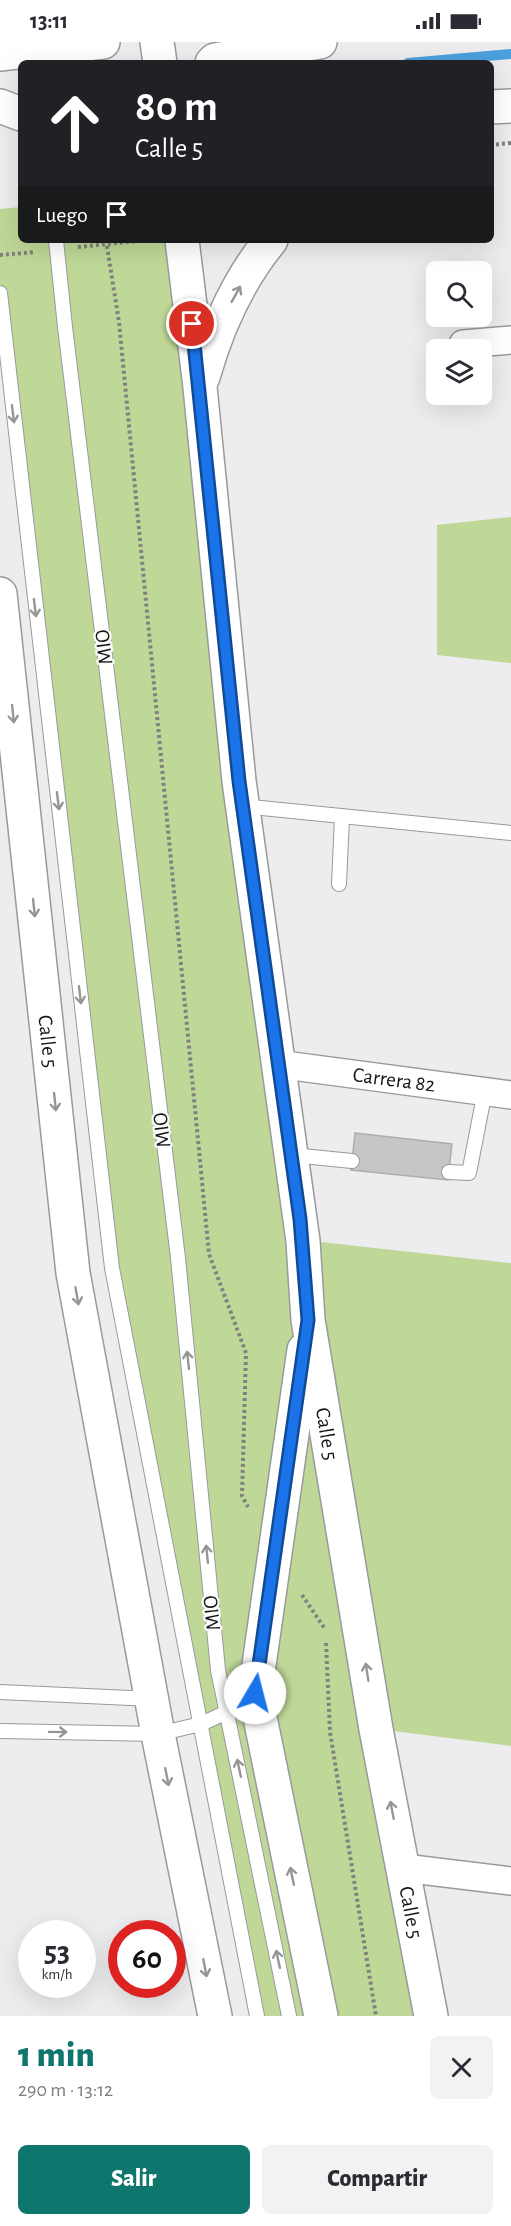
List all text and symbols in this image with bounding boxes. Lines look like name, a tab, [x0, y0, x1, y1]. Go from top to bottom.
text: 13:11	[30, 10, 68, 32]
icon: ahead	[36, 84, 114, 162]
text: 80 m	[135, 86, 218, 128]
text: Calle 5	[135, 135, 203, 162]
icon: arrive	[100, 198, 133, 231]
text: Luego	[36, 204, 88, 226]
map controls	[426, 261, 492, 405]
button: search	[426, 261, 492, 327]
one-way arrow	[231, 285, 242, 303]
pin	[166, 298, 217, 349]
icon: arrive	[175, 307, 208, 340]
button: layers	[426, 339, 492, 405]
one-way arrow	[8, 404, 19, 424]
one-way arrow	[30, 597, 41, 617]
street label: MIO	[91, 628, 117, 666]
one-way arrow	[8, 704, 19, 724]
one-way arrow	[53, 791, 64, 811]
one-way arrow	[29, 898, 40, 918]
one-way arrow	[75, 985, 86, 1005]
street label: Calle 5	[35, 1014, 61, 1069]
street label: Carrera 82	[351, 1064, 436, 1095]
one-way arrow	[50, 1092, 61, 1112]
street label: MIO	[149, 1111, 175, 1149]
one-way arrow	[72, 1286, 83, 1305]
one-way arrow	[182, 1351, 193, 1371]
street label: Calle 5	[312, 1406, 342, 1462]
one-way arrow	[201, 1545, 212, 1565]
street label: MIO	[200, 1594, 224, 1632]
position arrow	[223, 1661, 287, 1725]
one-way arrow	[361, 1662, 372, 1682]
one-way arrow	[48, 1726, 68, 1738]
one-way arrow	[233, 1758, 244, 1778]
one-way arrow	[162, 1767, 173, 1786]
one-way arrow	[386, 1801, 397, 1821]
one-way arrow	[286, 1867, 297, 1887]
street label: Calle 5	[396, 1884, 426, 1940]
speed limit sign: 60	[108, 1920, 186, 1998]
text: 53	[44, 1937, 70, 1967]
one-way arrow	[272, 1949, 283, 1969]
one-way arrow	[200, 1958, 211, 1978]
text: km/h	[42, 1967, 72, 1982]
button: close	[430, 2036, 493, 2099]
text: 1 min	[18, 2037, 95, 2073]
text: 290 m · 13:12	[18, 2080, 113, 2100]
button: Salir	[18, 2145, 250, 2214]
button: Compartir	[262, 2145, 493, 2214]

